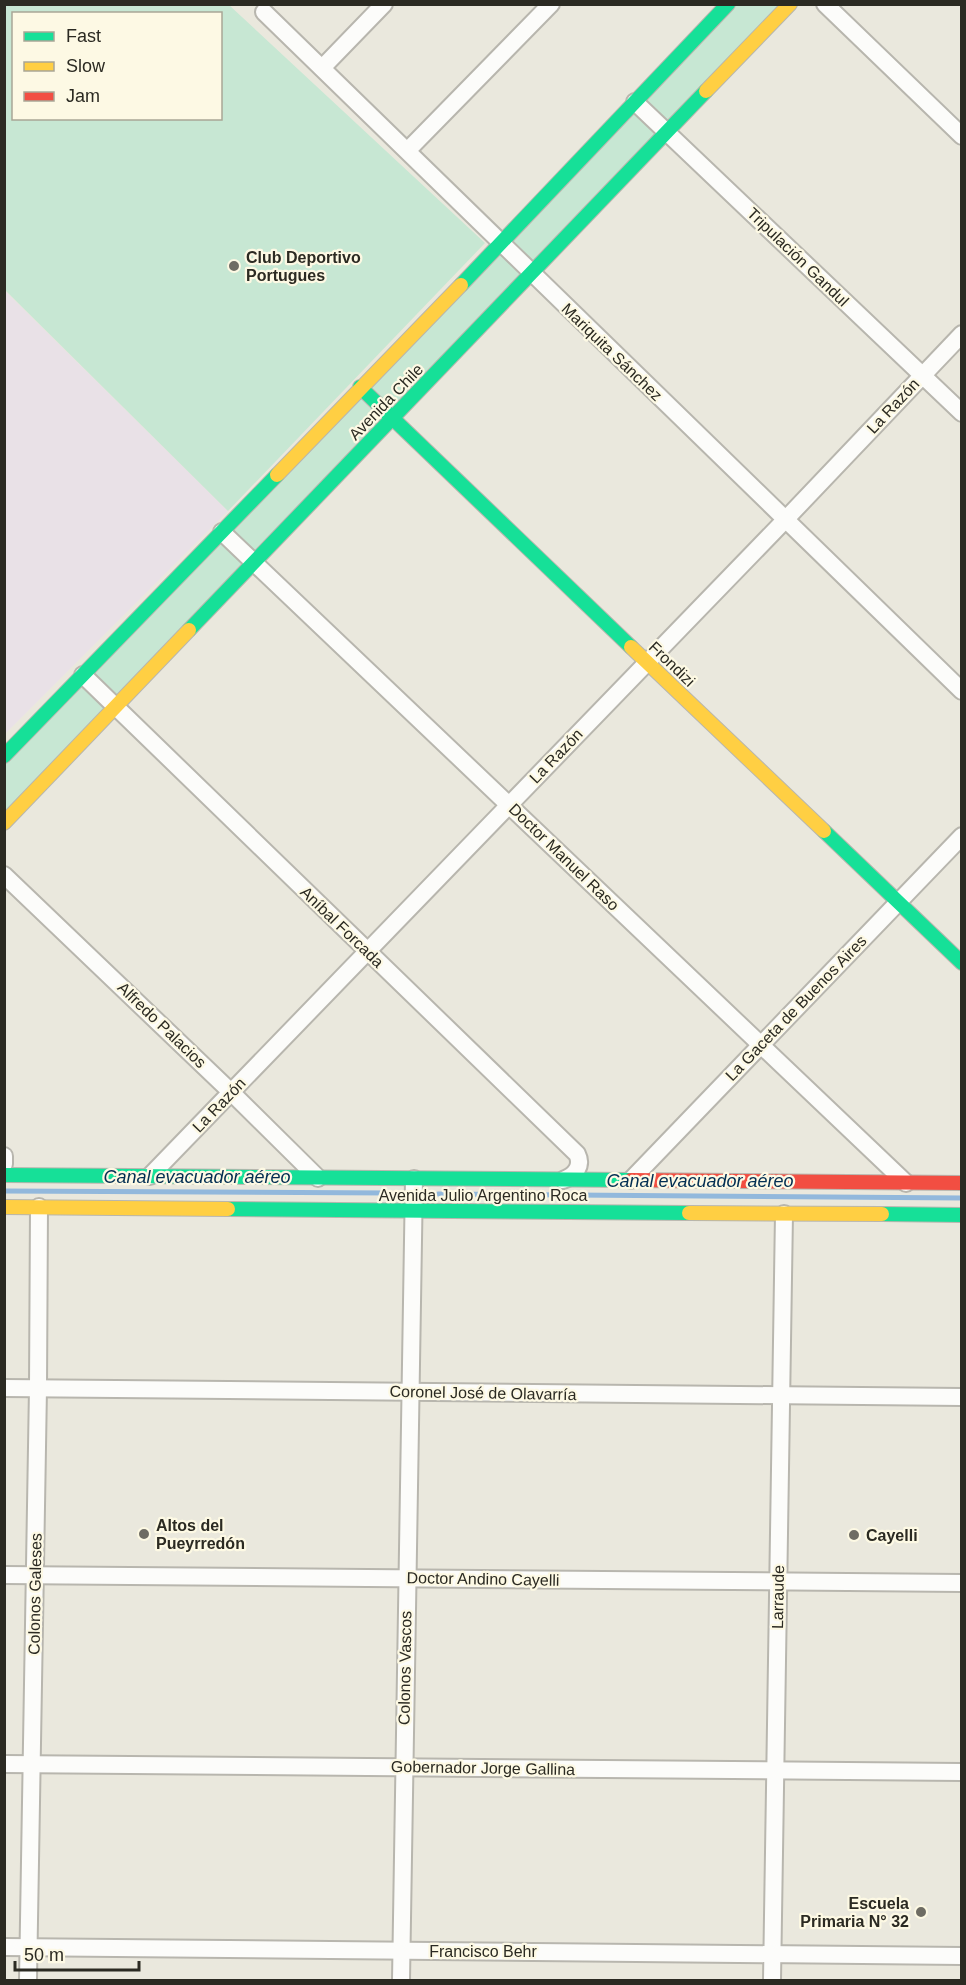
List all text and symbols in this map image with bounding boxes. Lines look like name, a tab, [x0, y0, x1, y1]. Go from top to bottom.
legend	[12, 12, 222, 120]
text: Fast	[66, 26, 101, 46]
text: Slow	[66, 56, 106, 76]
text: Jam	[66, 86, 100, 106]
street label: Tripulación Gandul	[744, 204, 852, 310]
place label: Club Deportivo Portugues	[246, 249, 361, 284]
marker: Club Deportivo Portugues	[227, 259, 241, 273]
street label: Mariquita Sánchez	[558, 300, 666, 404]
street label: Avenida Chile	[346, 361, 426, 443]
street label: La Razón	[863, 375, 923, 437]
street label: Frondizi	[646, 638, 698, 690]
street label: La Razón	[526, 725, 586, 787]
street label: Doctor Manuel Raso	[506, 800, 622, 914]
street label: Aníbal Forcada	[297, 883, 387, 971]
street label: La Gaceta de Buenos Aires	[722, 932, 870, 1084]
street label: Alfredo Palacios	[115, 979, 209, 1071]
street label: La Razón	[189, 1074, 249, 1136]
water label: Canal evacuador aéreo	[103, 1167, 291, 1187]
water label: Canal evacuador aéreo	[606, 1171, 794, 1191]
street label: Avenida Julio Argentino Roca	[379, 1187, 587, 1204]
street label: Coronel José de Olavarría	[389, 1383, 577, 1403]
place label: Altos del Pueyrredón	[156, 1517, 245, 1552]
marker: Altos del Pueyrredón	[137, 1527, 151, 1541]
place label: Cayelli	[866, 1527, 918, 1544]
marker: Cayelli	[847, 1528, 861, 1542]
street label: Colonos Galeses	[25, 1533, 45, 1655]
street label: Larraude	[769, 1565, 787, 1629]
street label: Doctor Andino Cayelli	[406, 1569, 560, 1589]
street label: Colonos Vascos	[396, 1611, 414, 1725]
street label: Gobernador Jorge Gallina	[391, 1758, 575, 1778]
place label: Escuela Primaria N° 32	[800, 1895, 909, 1930]
marker: Escuela Primaria N° 32	[914, 1905, 928, 1919]
scale bar	[15, 1934, 140, 1972]
street label: Francisco Behr	[429, 1943, 537, 1960]
text: 50 m	[24, 1945, 64, 1965]

